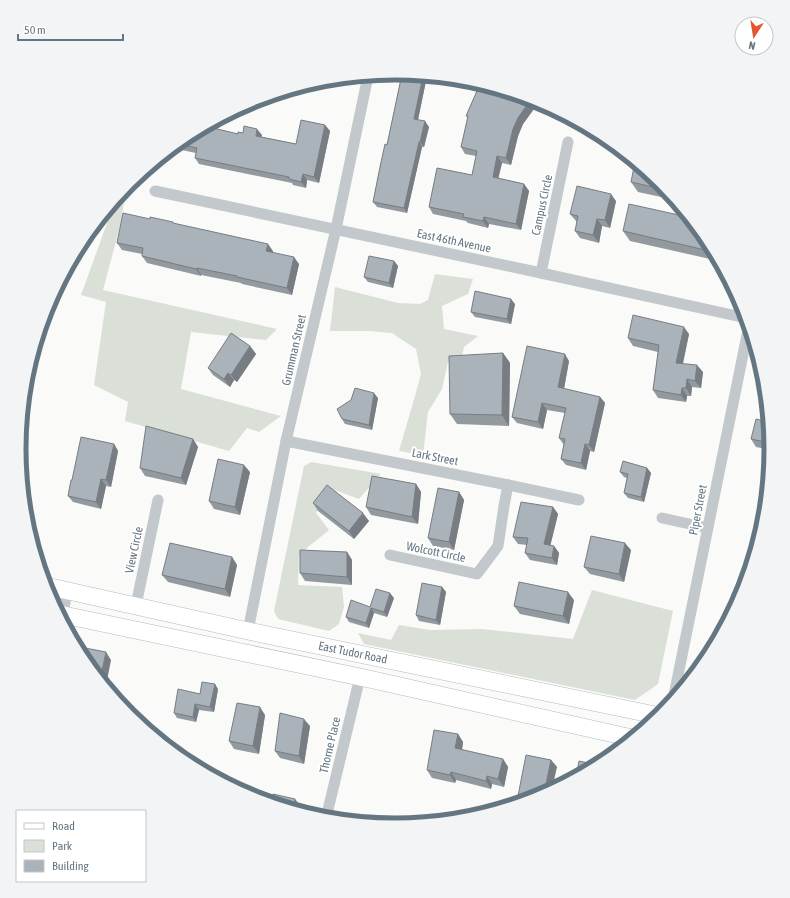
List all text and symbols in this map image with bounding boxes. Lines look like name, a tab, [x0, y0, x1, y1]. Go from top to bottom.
scale bar	[18, 16, 123, 42]
north arrow	[734, 16, 774, 56]
text: 50 m	[24, 23, 46, 37]
text: N	[747, 39, 756, 52]
street label: Campus Circle	[529, 173, 555, 237]
street label: East 46th Avenue	[416, 226, 492, 256]
street label: Grumman Street	[279, 313, 309, 387]
street label: Lark Street	[411, 446, 460, 468]
street label: Piper Street	[686, 483, 710, 536]
street label: View Circle	[122, 525, 146, 575]
street label: Wolcott Circle	[405, 539, 467, 565]
street label: East Tudor Road	[317, 639, 389, 667]
street label: Thorne Place	[317, 715, 343, 775]
legend	[16, 810, 146, 882]
text: Road	[52, 819, 75, 833]
text: Park	[52, 839, 73, 853]
text: Building	[52, 859, 90, 873]

